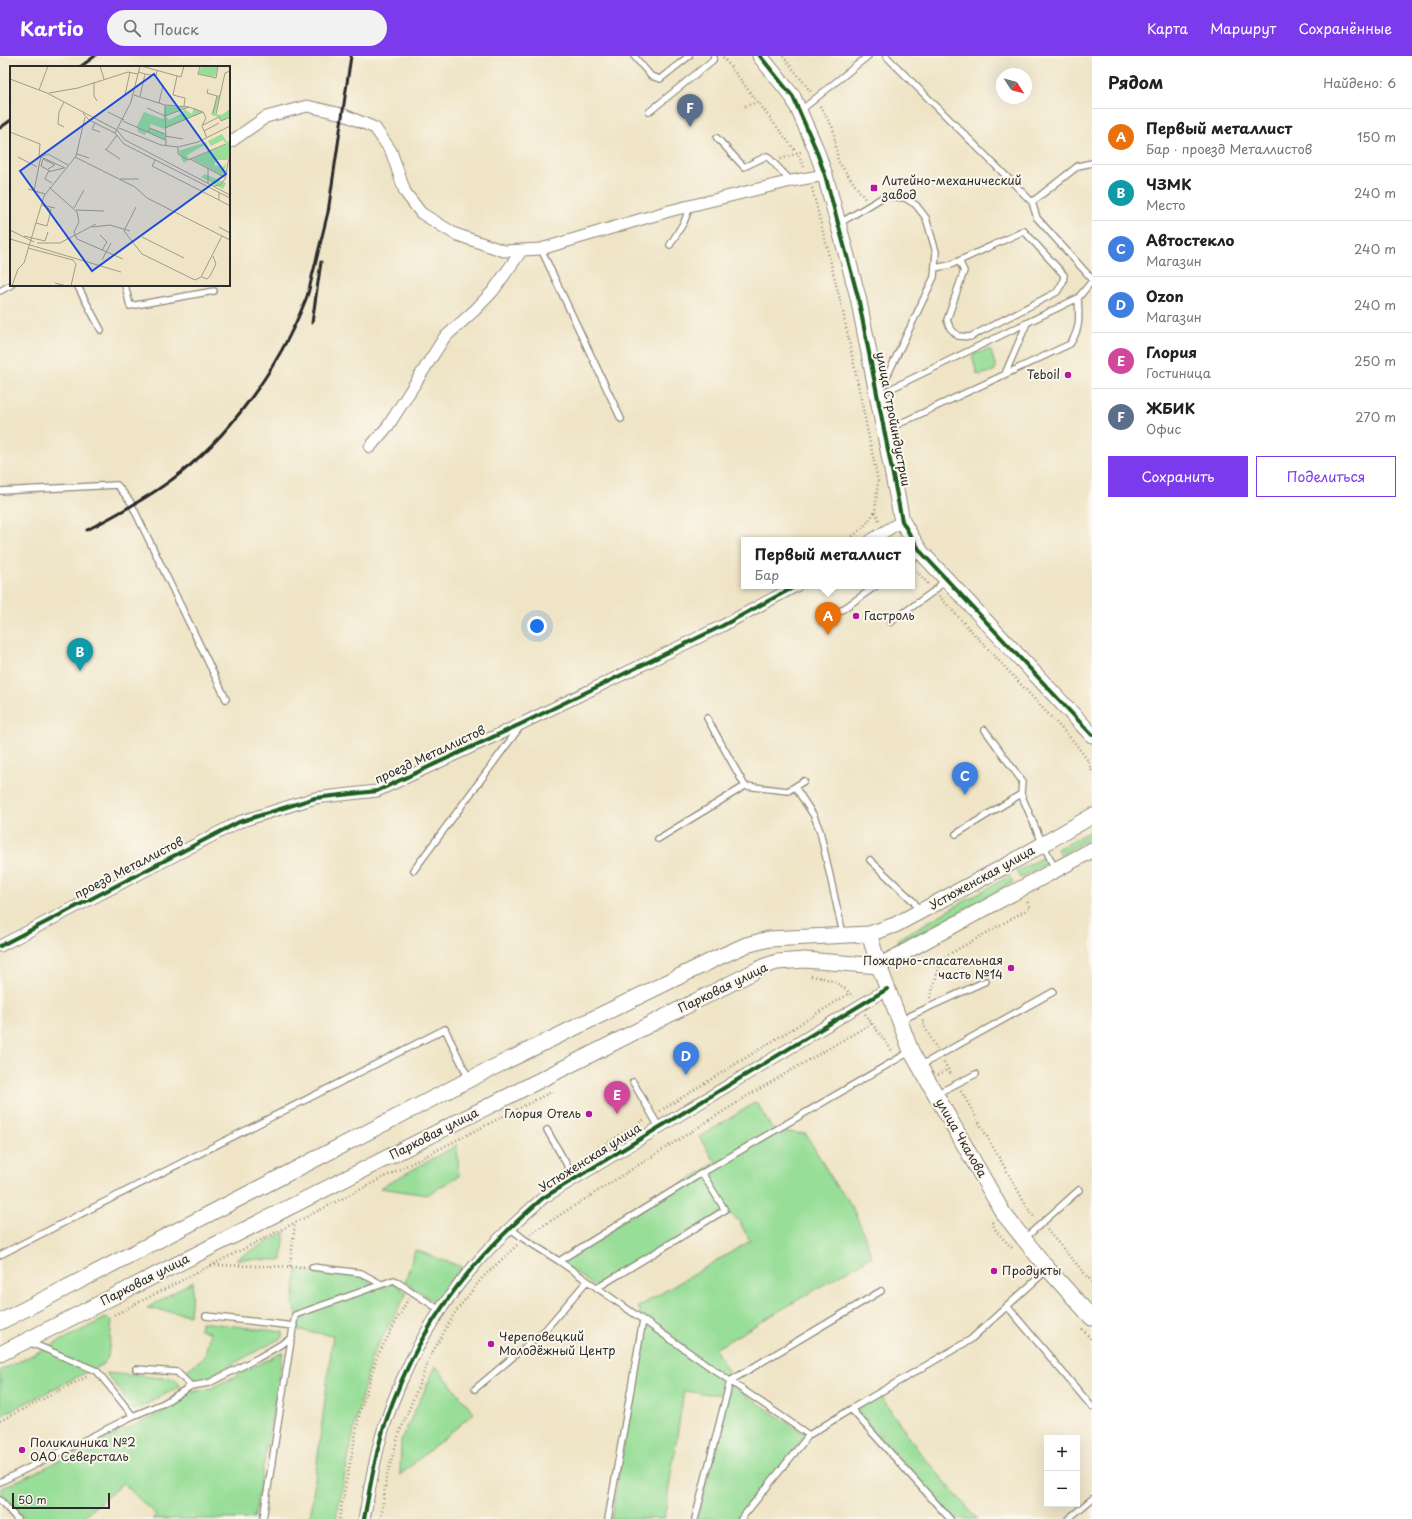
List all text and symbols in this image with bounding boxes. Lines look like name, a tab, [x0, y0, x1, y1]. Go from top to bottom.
search box	[107, 10, 387, 46]
text: Kartio	[20, 14, 83, 42]
icon: search	[121, 17, 143, 39]
text: Поиск	[153, 17, 199, 40]
text: Карта	[1147, 18, 1188, 39]
text: Маршрут	[1210, 18, 1276, 39]
text: Сохранённые	[1298, 18, 1392, 39]
inset map	[10, 66, 230, 286]
north arrow	[996, 68, 1032, 104]
text: Рядом	[1108, 69, 1163, 95]
text: Найдено: 6	[1323, 73, 1396, 92]
pin: F	[677, 94, 703, 127]
text: Первый металлист	[1146, 116, 1292, 139]
text: A	[1116, 127, 1126, 146]
text: 150 m	[1357, 127, 1396, 146]
text: Бар · проезд Металлистов	[1146, 139, 1312, 158]
place label: Литейно-механический завод	[881, 171, 1022, 203]
text: ЧЗМК	[1146, 172, 1191, 195]
marker: Литейно-механический завод	[869, 183, 879, 193]
text: B	[1117, 183, 1125, 202]
text: 240 m	[1354, 183, 1396, 202]
text: Место	[1146, 195, 1186, 214]
text: Автостекло	[1146, 228, 1234, 251]
text: C	[1116, 239, 1126, 258]
text: 240 m	[1354, 239, 1396, 258]
text: Магазин	[1146, 251, 1202, 270]
text: Ozon	[1146, 284, 1184, 307]
text: D	[1116, 295, 1126, 314]
text: 240 m	[1354, 295, 1396, 314]
text: Магазин	[1146, 307, 1202, 326]
text: Глория	[1146, 340, 1197, 363]
street label: улица Стройиндустрии	[872, 350, 916, 488]
text: E	[1117, 351, 1125, 370]
text: 250 m	[1354, 351, 1396, 370]
text: Гостиница	[1146, 363, 1211, 382]
place label: Teboil	[1026, 365, 1060, 383]
marker: Teboil	[1063, 370, 1073, 380]
text: ЖБИК	[1146, 396, 1195, 419]
text: F	[1117, 407, 1125, 426]
text: 270 m	[1355, 407, 1396, 426]
text: Офис	[1146, 419, 1181, 438]
button: Сохранить	[1108, 456, 1248, 497]
button: Поделиться	[1256, 456, 1396, 497]
popup	[741, 537, 915, 589]
text: Первый металлист	[755, 542, 901, 565]
text: Бар	[755, 565, 779, 584]
pin: A	[815, 602, 841, 635]
place label: Гастроль	[864, 606, 915, 624]
marker: Гастроль	[851, 611, 861, 621]
your location	[527, 616, 547, 636]
pin: B	[67, 638, 93, 671]
street label: проезд Металлистов	[371, 720, 488, 788]
pin: C	[952, 762, 978, 795]
street label: проезд Металлистов	[71, 832, 186, 902]
street label: Устюженская улица	[925, 840, 1038, 914]
place label: Пожарно-спасательная часть №14	[863, 951, 1003, 983]
street label: Парковая улица	[675, 957, 771, 1017]
marker: Пожарно-спасательная часть №14	[1006, 963, 1016, 973]
pin: D	[673, 1042, 699, 1075]
pin: E	[604, 1081, 630, 1114]
street label: улица Чкалова	[932, 1094, 992, 1181]
street label: Парковая улица	[386, 1103, 482, 1163]
place label: Глория Отель	[504, 1104, 581, 1122]
marker: Глория Отель	[584, 1109, 594, 1119]
street label: Устюженская улица	[535, 1118, 645, 1196]
street label: Парковая улица	[97, 1249, 193, 1309]
place label: Продукты	[1002, 1261, 1061, 1279]
marker: Продукты	[989, 1266, 999, 1276]
place label: Череповецкий Молодёжный Центр	[499, 1327, 616, 1359]
marker: Череповецкий Молодёжный Центр	[486, 1339, 496, 1349]
place label: Поликлиника №2 ОАО Северсталь	[30, 1433, 136, 1465]
map controls	[1044, 1435, 1080, 1507]
button: +	[1044, 1435, 1080, 1471]
marker: Поликлиника №2 ОАО Северсталь	[17, 1445, 27, 1455]
button: −	[1044, 1471, 1080, 1507]
scale bar	[12, 1491, 110, 1510]
text: 50 m	[18, 1491, 47, 1508]

